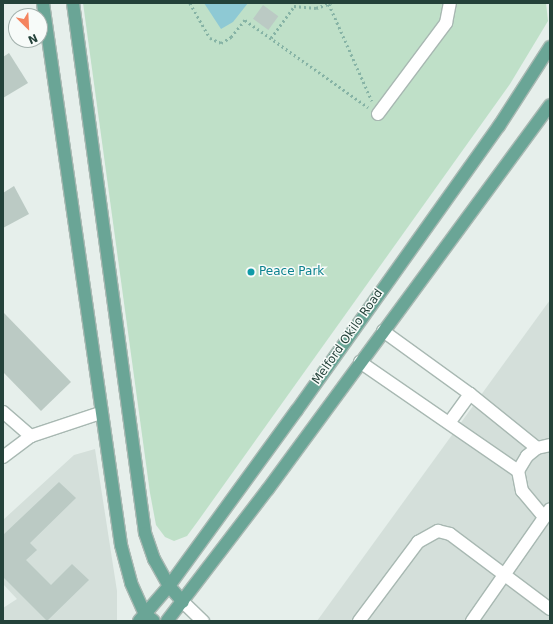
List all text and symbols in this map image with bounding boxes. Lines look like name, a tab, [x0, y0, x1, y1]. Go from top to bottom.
north arrow	[8, 8, 48, 48]
text: N	[26, 31, 40, 46]
place label: Peace Park	[259, 265, 324, 279]
marker: Peace Park	[246, 267, 256, 277]
street label: Melford Okilo Road	[310, 287, 386, 387]

